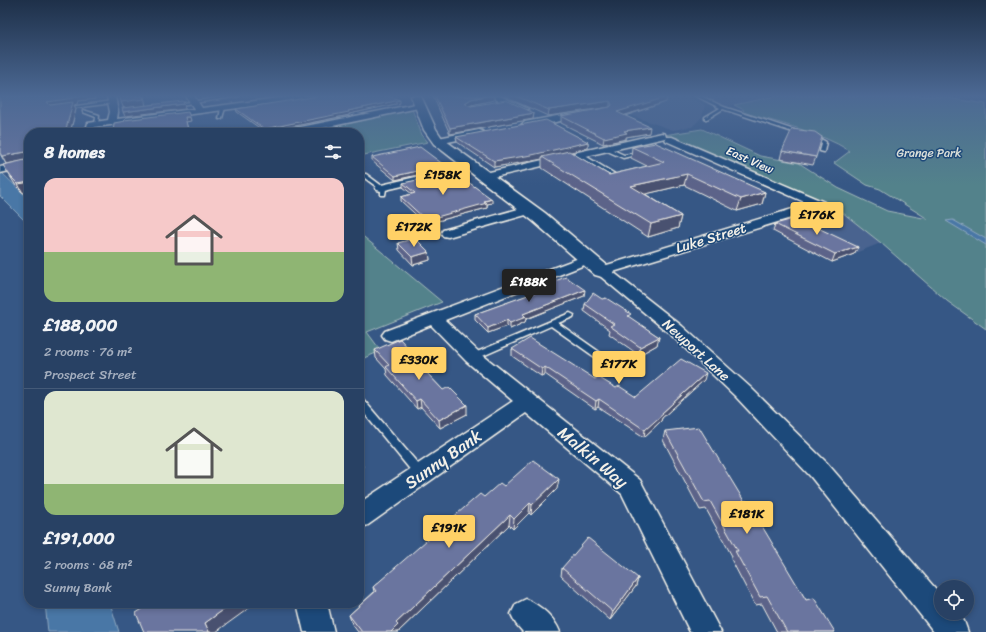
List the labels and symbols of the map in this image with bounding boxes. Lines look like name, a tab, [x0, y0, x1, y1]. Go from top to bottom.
street label: East View	[723, 140, 778, 181]
park label: Grange Park	[897, 142, 962, 164]
pin: £158K	[415, 162, 471, 196]
pin: £176K	[789, 202, 845, 236]
pin: £172K	[386, 214, 442, 248]
street label: Luke Street	[672, 215, 750, 261]
pin: £188K	[501, 269, 557, 303]
street label: Newport Lane	[656, 312, 736, 388]
pin: £330K	[391, 347, 447, 381]
pin: £177K	[591, 351, 647, 385]
street label: Malkin Way	[551, 418, 635, 496]
street label: Sunny Bank	[398, 421, 488, 497]
pin: £181K	[719, 501, 775, 535]
pin: £191K	[421, 515, 477, 549]

